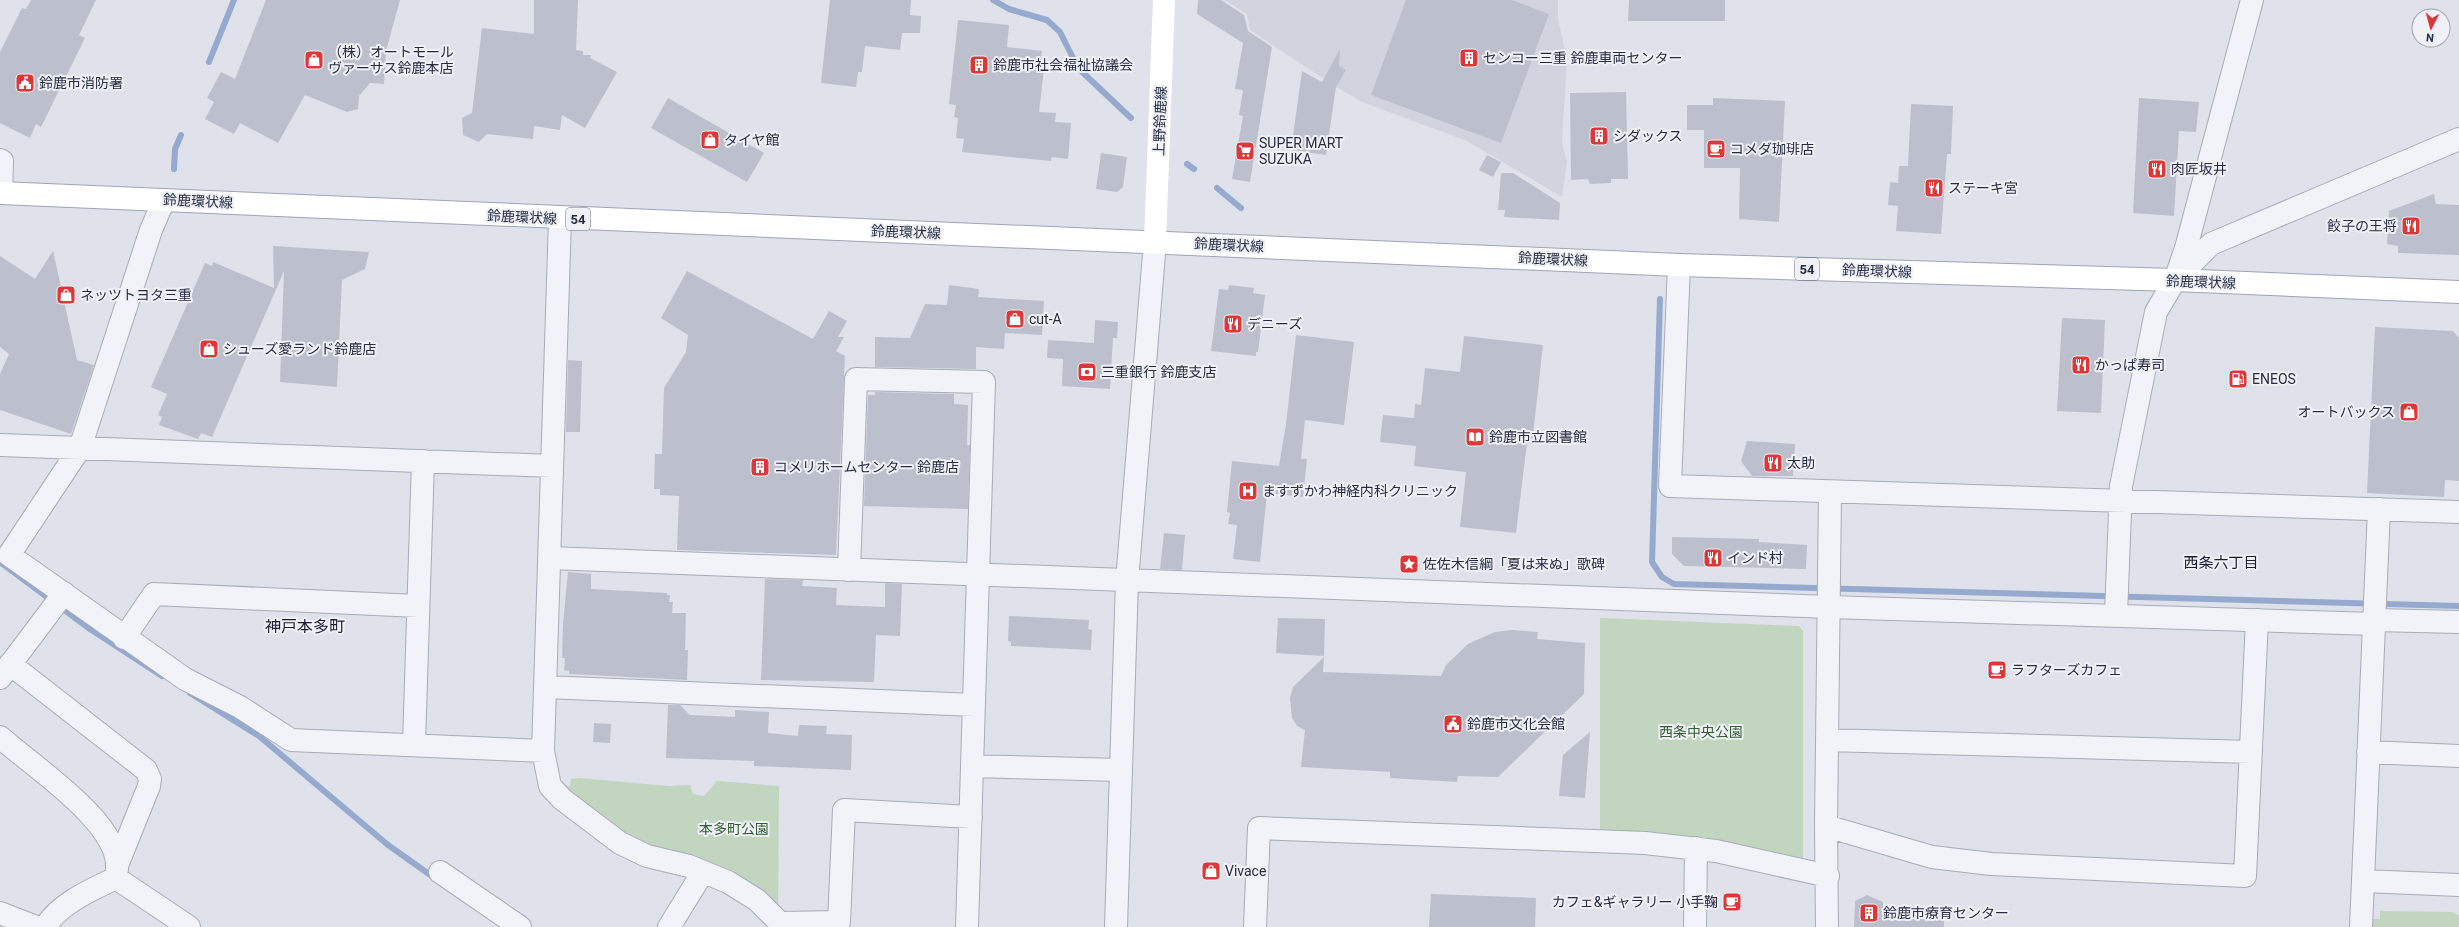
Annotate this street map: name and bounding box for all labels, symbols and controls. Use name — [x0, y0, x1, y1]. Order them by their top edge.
north arrow — [2411, 8, 2451, 48]
text: N — [2425, 31, 2435, 44]
place label: （株）オートモール ヴァーサス鈴鹿本店 — [328, 44, 454, 76]
building icon: センコー三重 鈴鹿車両センター — [1458, 47, 1480, 69]
shop icon: （株）オートモール ヴァーサス鈴鹿本店 — [303, 49, 325, 71]
place label: センコー三重 鈴鹿車両センター — [1483, 50, 1682, 66]
building icon: 鈴鹿市社会福祉協議会 — [968, 54, 990, 76]
place label: 鈴鹿市社会福祉協議会 — [993, 57, 1133, 73]
public building icon: 鈴鹿市消防署 — [14, 72, 36, 94]
place label: 鈴鹿市消防署 — [39, 75, 123, 91]
street label: 上野鈴鹿線 — [1151, 86, 1169, 156]
building icon: シダックス — [1588, 125, 1610, 147]
place label: シダックス — [1613, 128, 1683, 144]
shop icon: タイヤ館 — [699, 129, 721, 151]
place label: タイヤ館 — [724, 132, 780, 148]
place label: SUPER MART SUZUKA — [1259, 135, 1344, 167]
cafe icon: コメダ珈琲店 — [1705, 138, 1727, 160]
supermarket icon: SUPER MART SUZUKA — [1234, 140, 1256, 162]
place label: コメダ珈琲店 — [1730, 141, 1814, 157]
restaurant icon: 肉匠坂井 — [2146, 158, 2168, 180]
place label: 肉匠坂井 — [2171, 161, 2227, 177]
restaurant icon: ステーキ宮 — [1923, 177, 1945, 199]
place label: ステーキ宮 — [1948, 180, 2018, 196]
street label: 鈴鹿環状線 — [163, 191, 233, 211]
street label: 鈴鹿環状線 — [487, 207, 557, 227]
road number: 54 — [566, 208, 590, 230]
restaurant icon: 餃子の王将 — [2400, 215, 2422, 237]
place label: 餃子の王将 — [2327, 218, 2397, 234]
street label: 鈴鹿環状線 — [871, 223, 941, 241]
street label: 鈴鹿環状線 — [1194, 235, 1264, 255]
street label: 鈴鹿環状線 — [1518, 249, 1588, 269]
road number: 54 — [1795, 258, 1819, 280]
street label: 鈴鹿環状線 — [1842, 262, 1912, 280]
street label: 鈴鹿環状線 — [2166, 273, 2236, 291]
shop icon: ネッツトヨタ三重 — [55, 284, 77, 306]
place label: ネッツトヨタ三重 — [80, 287, 192, 303]
shop icon: cut-A — [1004, 308, 1026, 330]
place label: cut-A — [1029, 311, 1062, 327]
restaurant icon: デニーズ — [1222, 313, 1244, 335]
place label: デニーズ — [1247, 316, 1302, 332]
shop icon: シューズ愛ランド鈴鹿店 — [198, 338, 220, 360]
place label: シューズ愛ランド鈴鹿店 — [223, 341, 376, 357]
restaurant icon: かっぱ寿司 — [2070, 354, 2092, 376]
place label: かっぱ寿司 — [2095, 357, 2165, 373]
bank icon: 三重銀行 鈴鹿支店 — [1076, 361, 1098, 383]
place label: 三重銀行 鈴鹿支店 — [1101, 364, 1216, 380]
fuel station icon: ENEOS — [2227, 368, 2249, 390]
place label: ENEOS — [2252, 371, 2296, 387]
shop icon: オートバックス — [2398, 401, 2420, 423]
place label: オートバックス — [2297, 404, 2395, 420]
library icon: 鈴鹿市立図書館 — [1464, 426, 1486, 448]
place label: 鈴鹿市立図書館 — [1489, 429, 1587, 445]
restaurant icon: 太助 — [1762, 452, 1784, 474]
place label: 太助 — [1787, 455, 1815, 471]
building icon: コメリホームセンター 鈴鹿店 — [749, 456, 771, 478]
place label: コメリホームセンター 鈴鹿店 — [774, 459, 959, 475]
hospital icon: ますずかわ神経内科クリニック — [1237, 480, 1259, 502]
place label: ますずかわ神経内科クリニック — [1262, 483, 1458, 499]
restaurant icon: インド村 — [1702, 547, 1724, 569]
place label: インド村 — [1727, 550, 1783, 566]
place icon: 佐佐木信綱「夏は来ぬ」歌碑 — [1398, 553, 1420, 575]
district label: 西条六丁目 — [2183, 554, 2259, 572]
place label: 佐佐木信綱「夏は来ぬ」歌碑 — [1423, 556, 1605, 572]
district label: 神戸本多町 — [265, 617, 345, 636]
cafe icon: ラフターズカフェ — [1986, 659, 2008, 681]
place label: ラフターズカフェ — [2011, 662, 2122, 678]
public building icon: 鈴鹿市文化会館 — [1442, 713, 1464, 735]
place label: 鈴鹿市文化会館 — [1467, 716, 1565, 732]
park label: 西条中央公園 — [1659, 724, 1743, 740]
park label: 本多町公園 — [699, 821, 769, 837]
shop icon: Vivace — [1200, 860, 1222, 882]
place label: Vivace — [1225, 863, 1266, 879]
cafe icon: カフェ&ギャラリー 小手鞠 — [1721, 891, 1743, 913]
place label: カフェ&ギャラリー 小手鞠 — [1552, 894, 1718, 910]
building icon: 鈴鹿市療育センター — [1858, 902, 1880, 924]
place label: 鈴鹿市療育センター — [1883, 905, 2009, 921]

